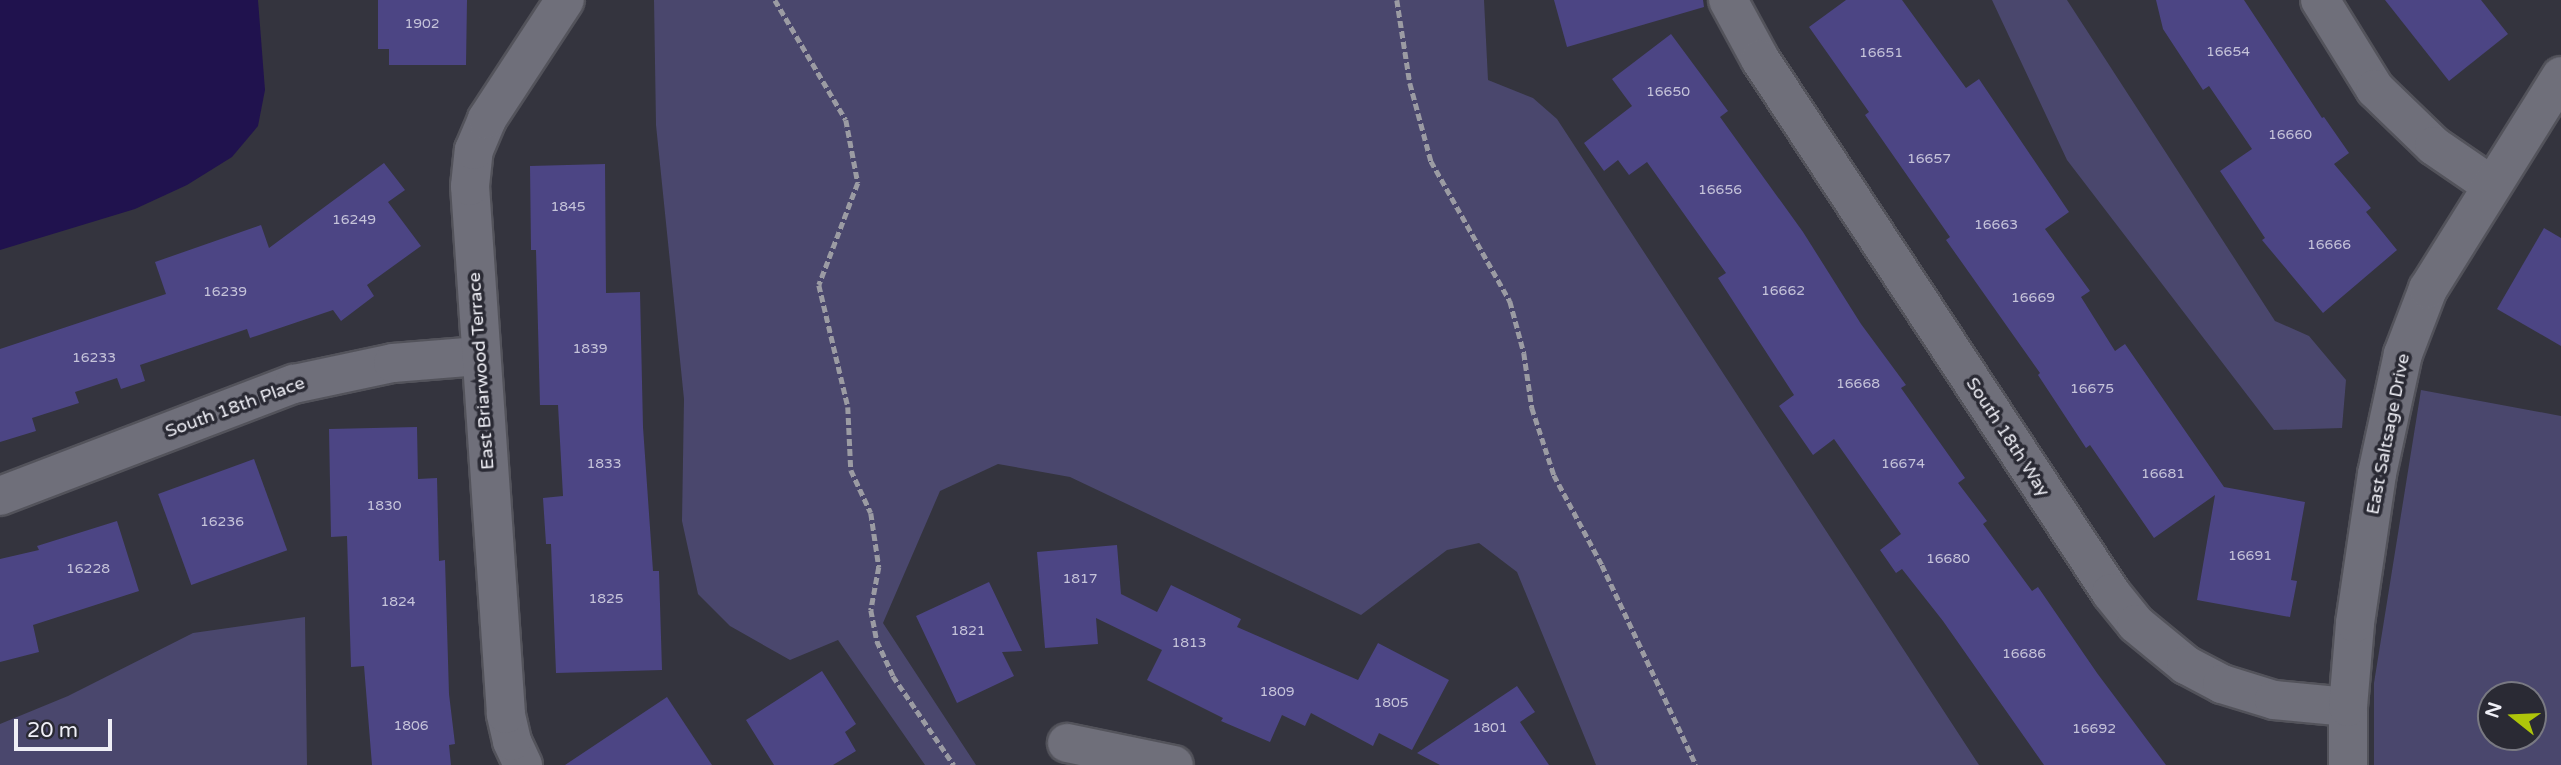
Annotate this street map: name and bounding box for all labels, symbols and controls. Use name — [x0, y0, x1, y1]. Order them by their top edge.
house number: 1902 — [404, 16, 440, 32]
house number: 16654 — [2206, 44, 2250, 60]
house number: 16651 — [1859, 45, 1903, 61]
house number: 16650 — [1646, 84, 1690, 100]
house number: 16660 — [2268, 127, 2312, 143]
house number: 16657 — [1907, 151, 1951, 167]
house number: 16656 — [1698, 182, 1742, 198]
house number: 1845 — [550, 199, 586, 215]
house number: 16249 — [332, 212, 376, 228]
house number: 16663 — [1974, 217, 2018, 233]
house number: 16666 — [2307, 237, 2351, 253]
street label: East Briarwood Terrace — [463, 271, 499, 471]
house number: 16662 — [1761, 283, 1805, 299]
house number: 16239 — [203, 284, 247, 300]
house number: 16669 — [2011, 290, 2055, 306]
house number: 1839 — [572, 341, 608, 357]
house number: 16233 — [72, 350, 116, 366]
street label: East Saltsage Drive — [2362, 352, 2414, 516]
street label: South 18th Place — [162, 372, 308, 442]
street label: South 18th Way — [1961, 373, 2055, 501]
house number: 16668 — [1836, 376, 1880, 392]
house number: 16675 — [2070, 381, 2114, 397]
house number: 1833 — [586, 456, 622, 472]
house number: 16674 — [1881, 456, 1925, 472]
house number: 16681 — [2141, 466, 2185, 482]
house number: 1830 — [366, 498, 402, 514]
house number: 16236 — [200, 514, 244, 530]
house number: 16691 — [2228, 548, 2272, 564]
house number: 16680 — [1926, 551, 1970, 567]
house number: 16228 — [66, 561, 110, 577]
house number: 1817 — [1062, 571, 1098, 587]
house number: 1825 — [588, 591, 624, 607]
house number: 1824 — [380, 594, 416, 610]
house number: 1821 — [950, 623, 986, 639]
house number: 1813 — [1171, 635, 1207, 651]
house number: 16686 — [2002, 646, 2046, 662]
north arrow — [2477, 681, 2547, 751]
house number: 1809 — [1259, 684, 1295, 700]
house number: 1805 — [1373, 695, 1409, 711]
text: N — [2481, 699, 2507, 721]
scale bar — [18, 706, 116, 750]
text: 20 m — [27, 718, 78, 743]
house number: 1806 — [393, 718, 429, 734]
house number: 1801 — [1472, 720, 1508, 736]
house number: 16692 — [2072, 721, 2116, 737]

